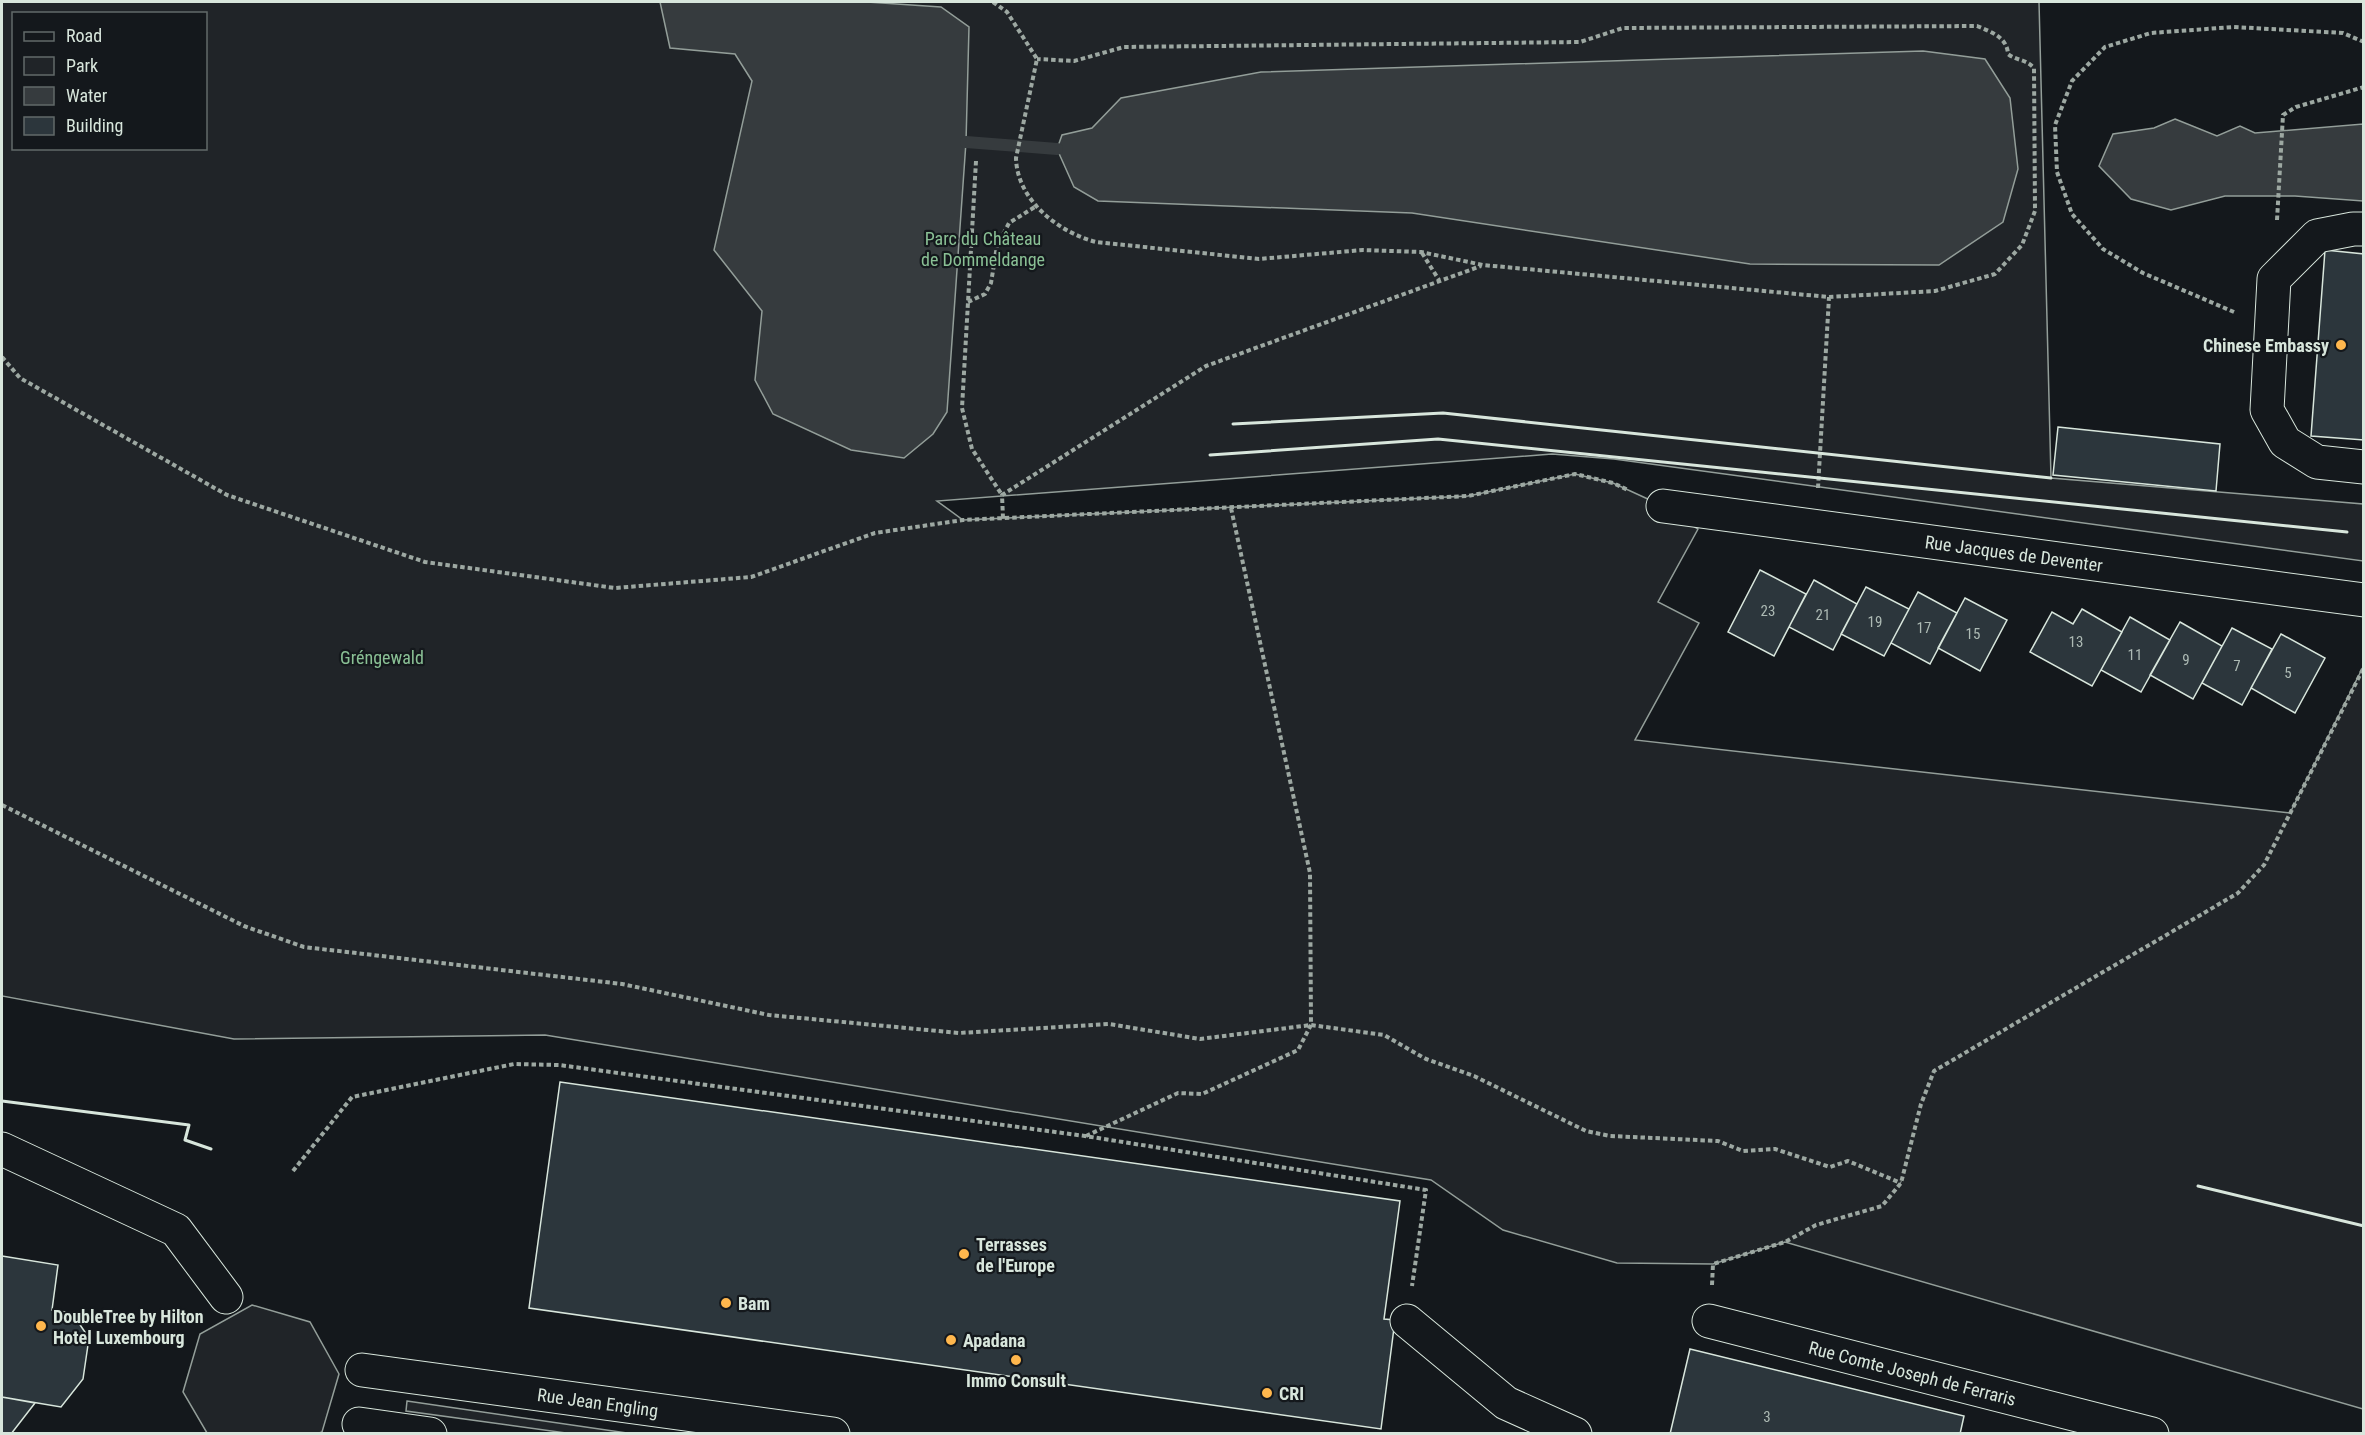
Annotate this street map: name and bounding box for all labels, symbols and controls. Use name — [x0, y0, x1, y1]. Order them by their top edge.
legend — [12, 12, 207, 150]
text: Road — [66, 25, 102, 46]
text: Park — [66, 55, 98, 76]
text: Water — [66, 85, 108, 106]
text: Building — [66, 115, 123, 136]
park label: Parc du Château de Dommeldange — [921, 228, 1045, 270]
place label: Chinese Embassy — [2203, 335, 2329, 356]
marker: Chinese Embassy — [2334, 338, 2348, 352]
street label: Rue Jacques de Deventer — [1924, 531, 2105, 575]
house number: 23 — [1761, 602, 1775, 620]
house number: 21 — [1816, 606, 1830, 624]
house number: 19 — [1868, 613, 1882, 631]
house number: 17 — [1917, 619, 1931, 637]
house number: 15 — [1966, 625, 1980, 643]
house number: 13 — [2069, 633, 2083, 651]
house number: 11 — [2128, 646, 2142, 664]
park label: Gréngewald — [340, 647, 424, 668]
house number: 9 — [2182, 651, 2190, 669]
house number: 7 — [2233, 657, 2241, 675]
house number: 5 — [2284, 664, 2292, 682]
place label: Terrasses de l'Europe — [976, 1234, 1055, 1276]
marker: Terrasses de l'Europe — [957, 1247, 971, 1261]
place label: Bam — [738, 1293, 770, 1314]
marker: Bam — [719, 1296, 733, 1310]
place label: DoubleTree by Hilton Hotel Luxembourg — [53, 1306, 204, 1348]
marker: DoubleTree by Hilton Hotel Luxembourg — [34, 1319, 48, 1333]
place label: Apadana — [963, 1330, 1025, 1351]
marker: Apadana — [944, 1333, 958, 1347]
street label: Rue Comte Joseph de Ferraris — [1807, 1336, 2018, 1409]
marker: Immo Consult — [1009, 1353, 1023, 1367]
place label: Immo Consult — [966, 1370, 1066, 1391]
street label: Rue Jean Engling — [536, 1383, 660, 1421]
place label: CRI — [1279, 1383, 1304, 1404]
marker: CRI — [1260, 1386, 1274, 1400]
house number: 3 — [1763, 1408, 1771, 1426]

